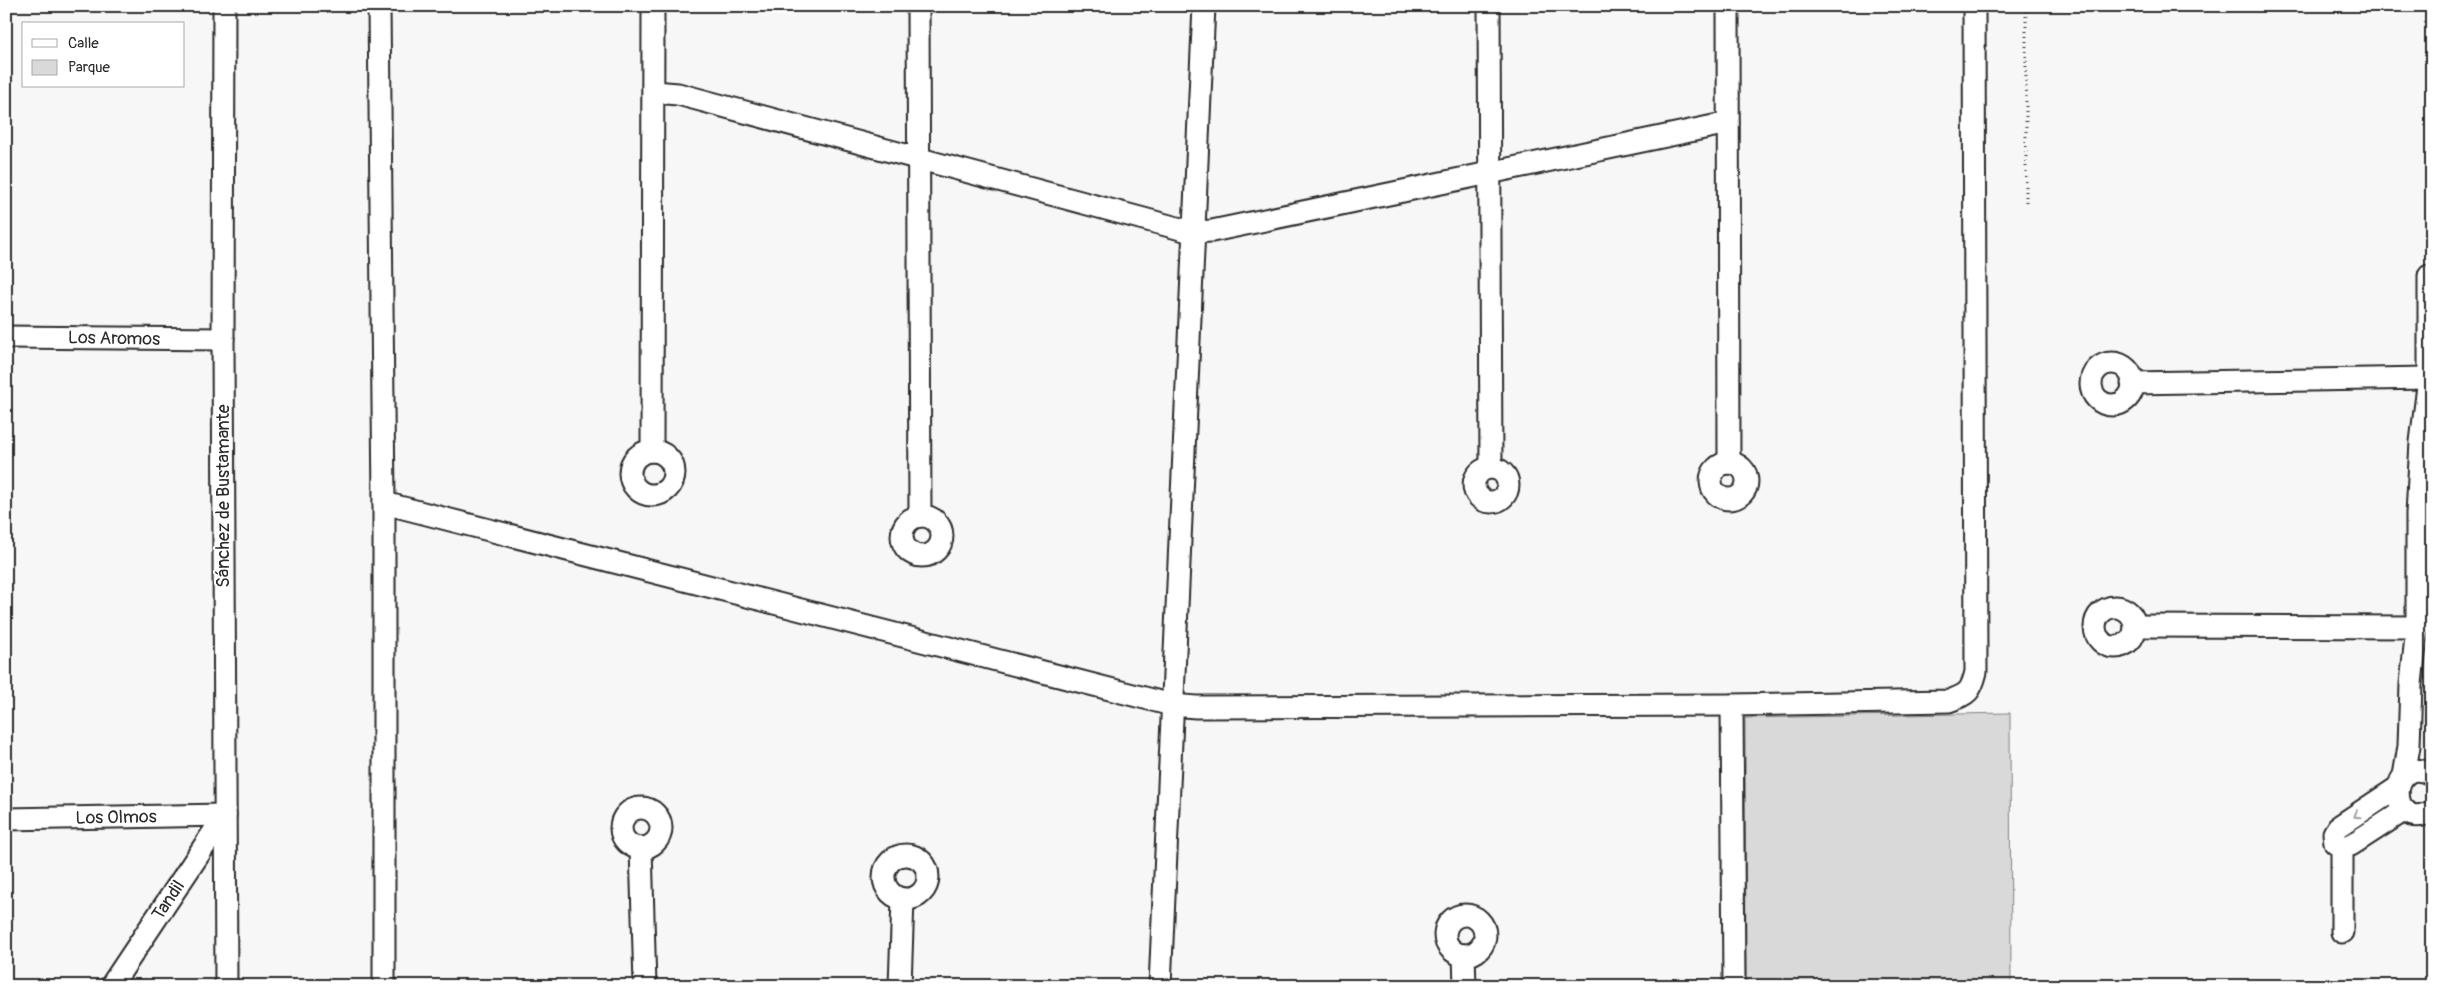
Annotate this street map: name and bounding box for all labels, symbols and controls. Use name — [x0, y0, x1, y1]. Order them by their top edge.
legend — [22, 22, 185, 88]
text: Calle — [68, 34, 99, 53]
text: Parque — [68, 58, 111, 77]
street label: Los Aromos — [68, 326, 160, 351]
street label: Sánchez de Bustamante — [212, 404, 235, 588]
street label: Los Olmos — [75, 805, 157, 830]
one-way arrow — [2353, 808, 2362, 818]
street label: Tandil — [147, 876, 190, 925]

